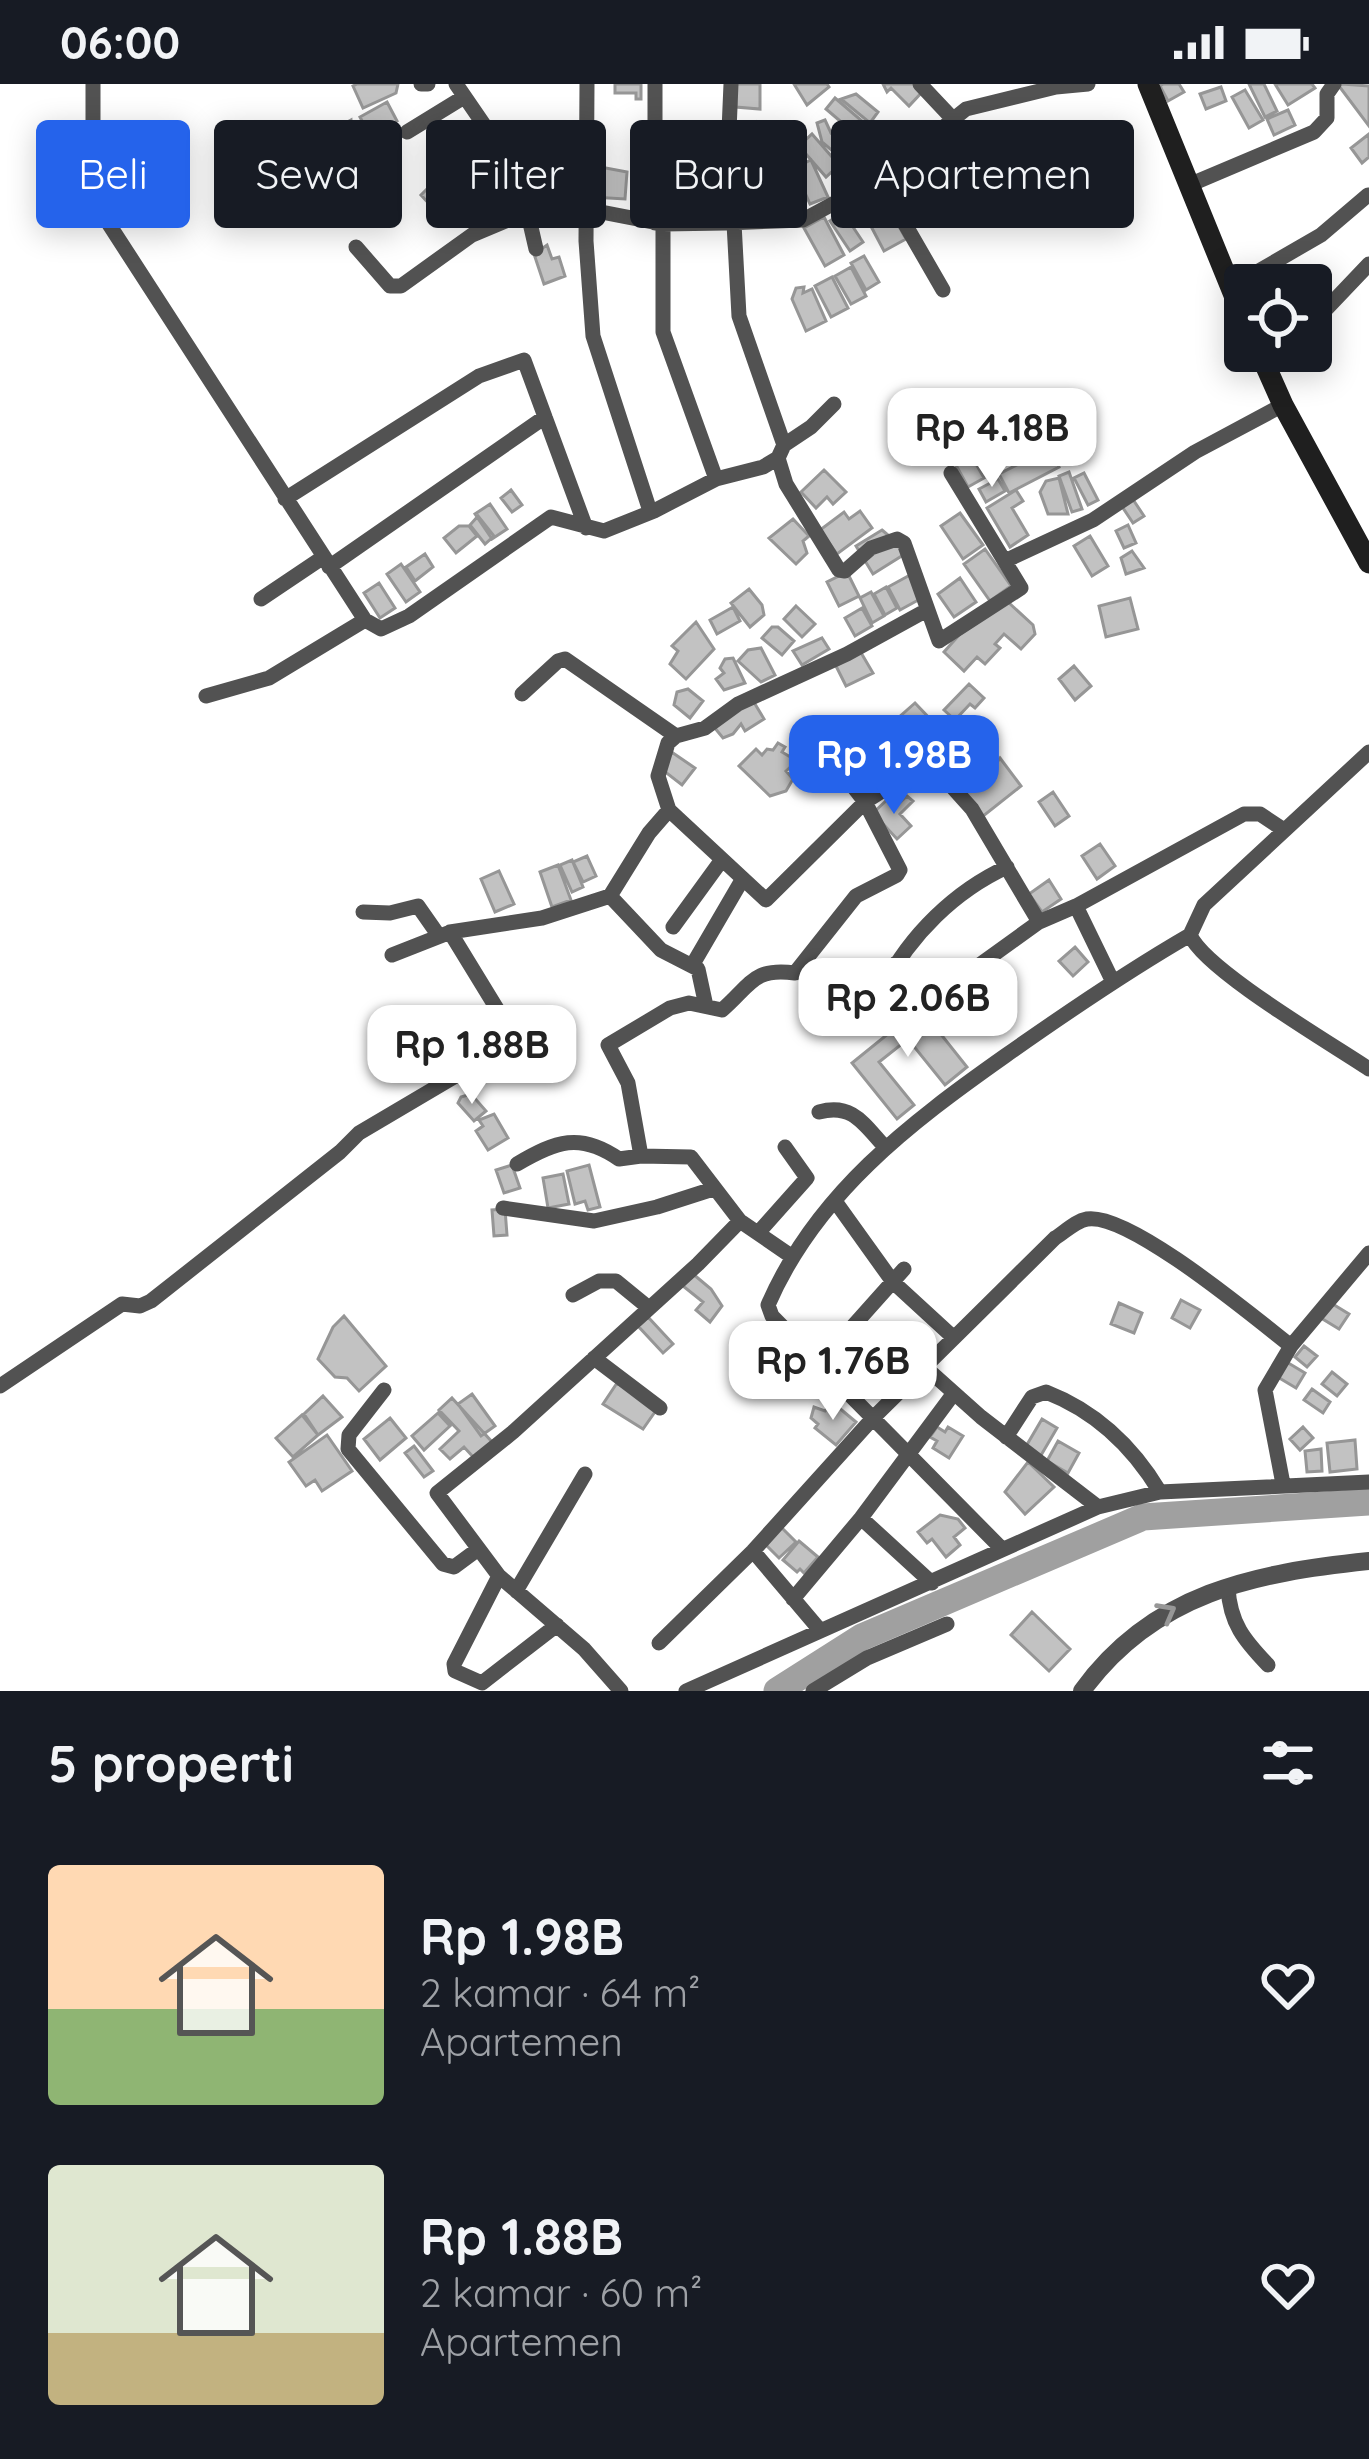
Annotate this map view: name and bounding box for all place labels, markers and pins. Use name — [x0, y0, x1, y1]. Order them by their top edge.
pin: Rp 4.18B — [868, 388, 1116, 490]
pin: Rp 1.98B — [770, 715, 1018, 817]
pin: Rp 2.06B — [784, 958, 1032, 1060]
pin: Rp 1.88B — [348, 1005, 596, 1107]
pin: Rp 1.76B — [709, 1321, 957, 1423]

